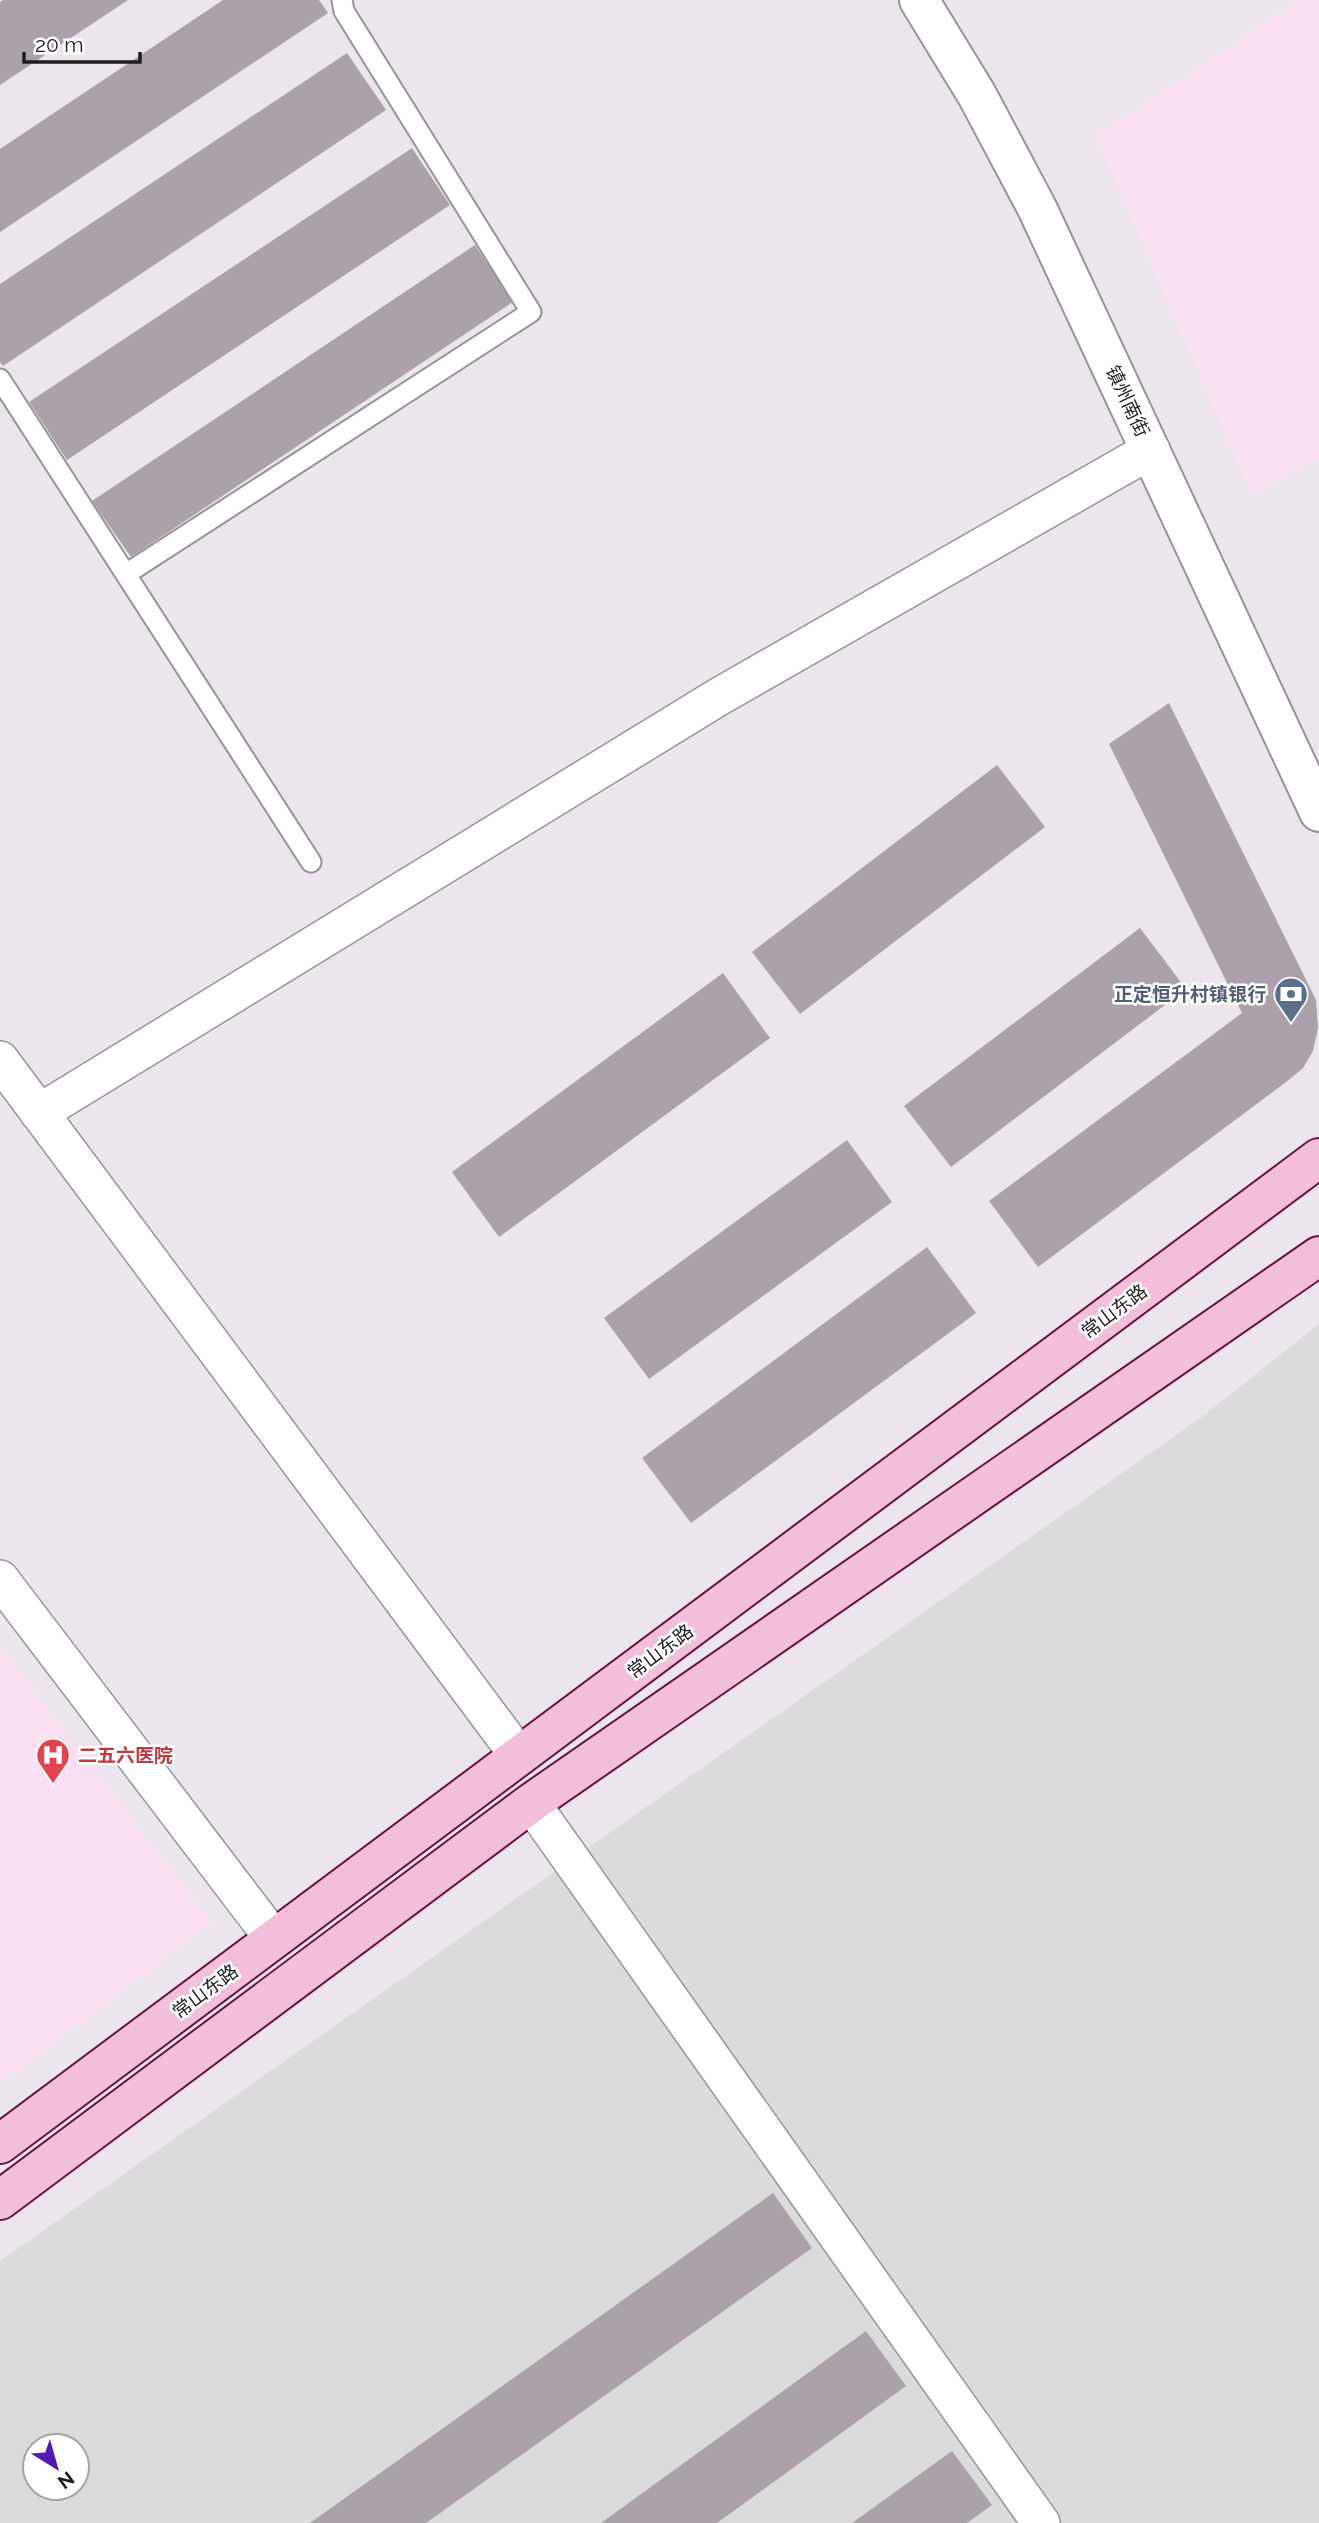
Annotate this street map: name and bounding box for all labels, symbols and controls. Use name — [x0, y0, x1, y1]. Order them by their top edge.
scale bar — [24, 21, 140, 65]
text: 20 m — [35, 32, 83, 57]
street label: 镇州南街 — [1102, 362, 1154, 440]
bank icon: 正定恒升村镇银行 — [1272, 975, 1310, 1024]
place label: 正定恒升村镇银行 — [1114, 983, 1266, 1005]
street label: 常山东路 — [1077, 1279, 1151, 1343]
street label: 常山东路 — [623, 1619, 697, 1683]
hospital icon: 二五六医院 — [34, 1736, 72, 1785]
place label: 二五六医院 — [78, 1744, 173, 1766]
street label: 常山东路 — [168, 1959, 242, 2023]
north arrow — [21, 2432, 91, 2502]
text: N — [54, 2467, 79, 2494]

